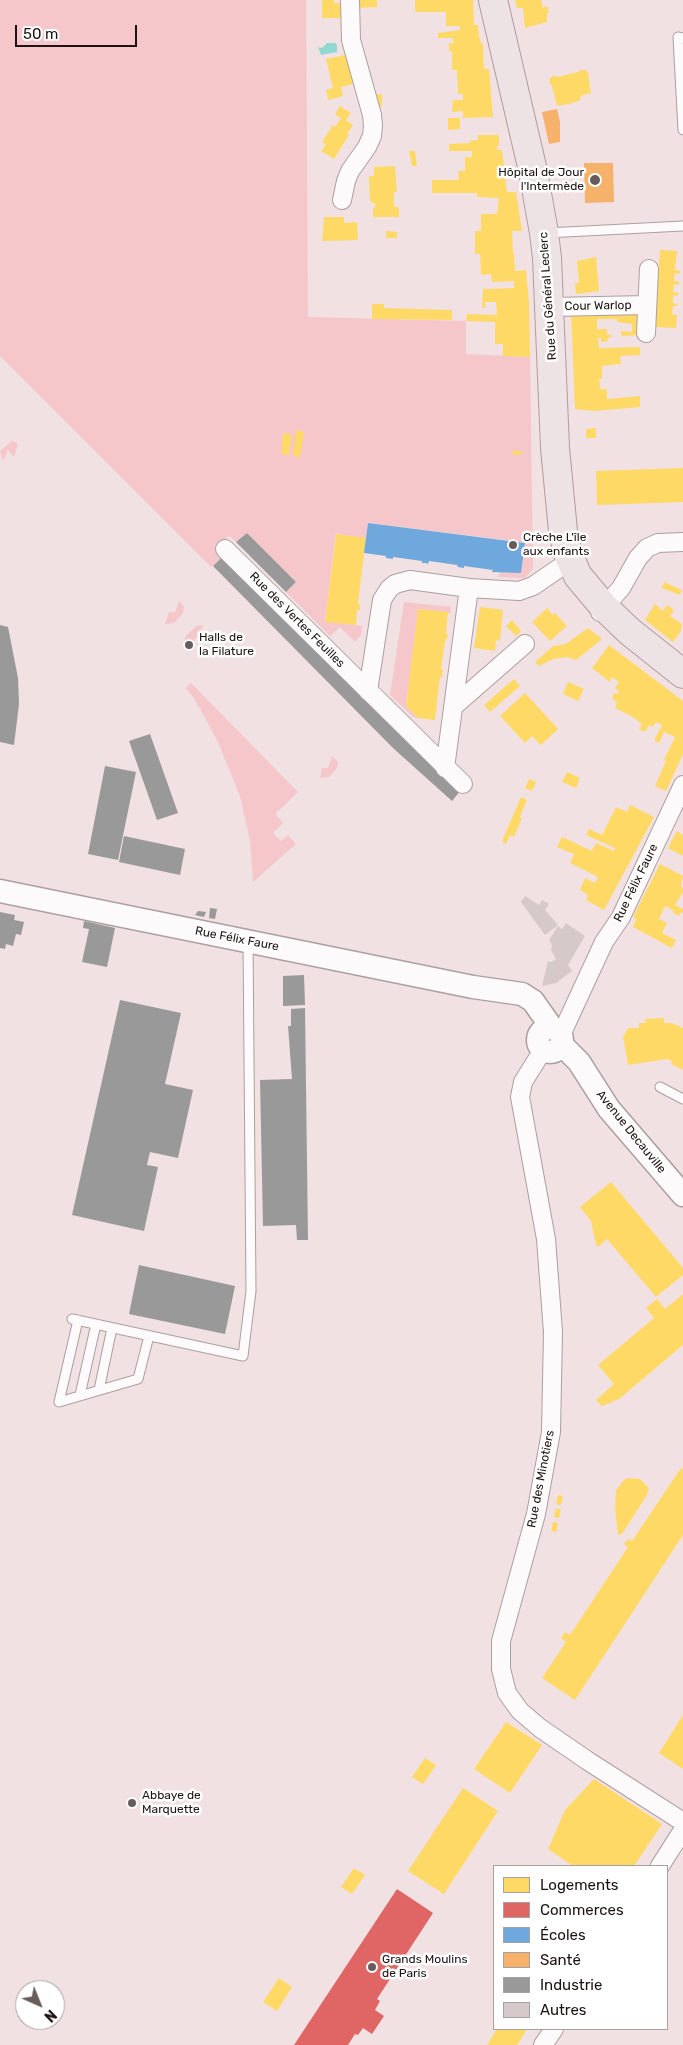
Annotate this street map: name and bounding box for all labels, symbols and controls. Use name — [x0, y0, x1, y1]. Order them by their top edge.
scale bar — [18, 15, 140, 47]
text: 50 m — [23, 25, 58, 43]
place label: Hôpital de Jour l'Intermède — [498, 166, 584, 194]
marker: Hôpital de Jour l'Intermède — [588, 173, 602, 187]
street label: Rue du Général Leclerc — [536, 231, 560, 361]
street label: Cour Warlop — [564, 298, 632, 314]
place label: Crèche L'île aux enfants — [523, 531, 589, 559]
marker: Crèche L'île aux enfants — [507, 539, 519, 551]
street label: Rue des Vertes Feuilles — [246, 569, 348, 671]
place label: Halls de la Filature — [199, 631, 254, 659]
marker: Halls de la Filature — [183, 639, 195, 651]
street label: Rue Félix Faure — [611, 842, 661, 924]
street label: Rue Félix Faure — [194, 924, 280, 954]
street label: Avenue Decauville — [593, 1088, 669, 1176]
street label: Rue des Minotiers — [524, 1429, 558, 1529]
place label: Abbaye de Marquette — [142, 1789, 201, 1817]
marker: Abbaye de Marquette — [126, 1797, 138, 1809]
legend — [493, 1865, 668, 2030]
text: Logements — [540, 1876, 618, 1894]
text: Commerces — [540, 1901, 624, 1919]
text: Écoles — [540, 1926, 586, 1944]
text: Santé — [540, 1951, 581, 1969]
place label: Grands Moulins de Paris — [382, 1953, 468, 1981]
marker: Grands Moulins de Paris — [366, 1961, 378, 1973]
text: Industrie — [540, 1976, 602, 1994]
north arrow — [15, 1980, 65, 2030]
text: Autres — [540, 2001, 586, 2019]
text: N — [41, 2006, 60, 2025]

